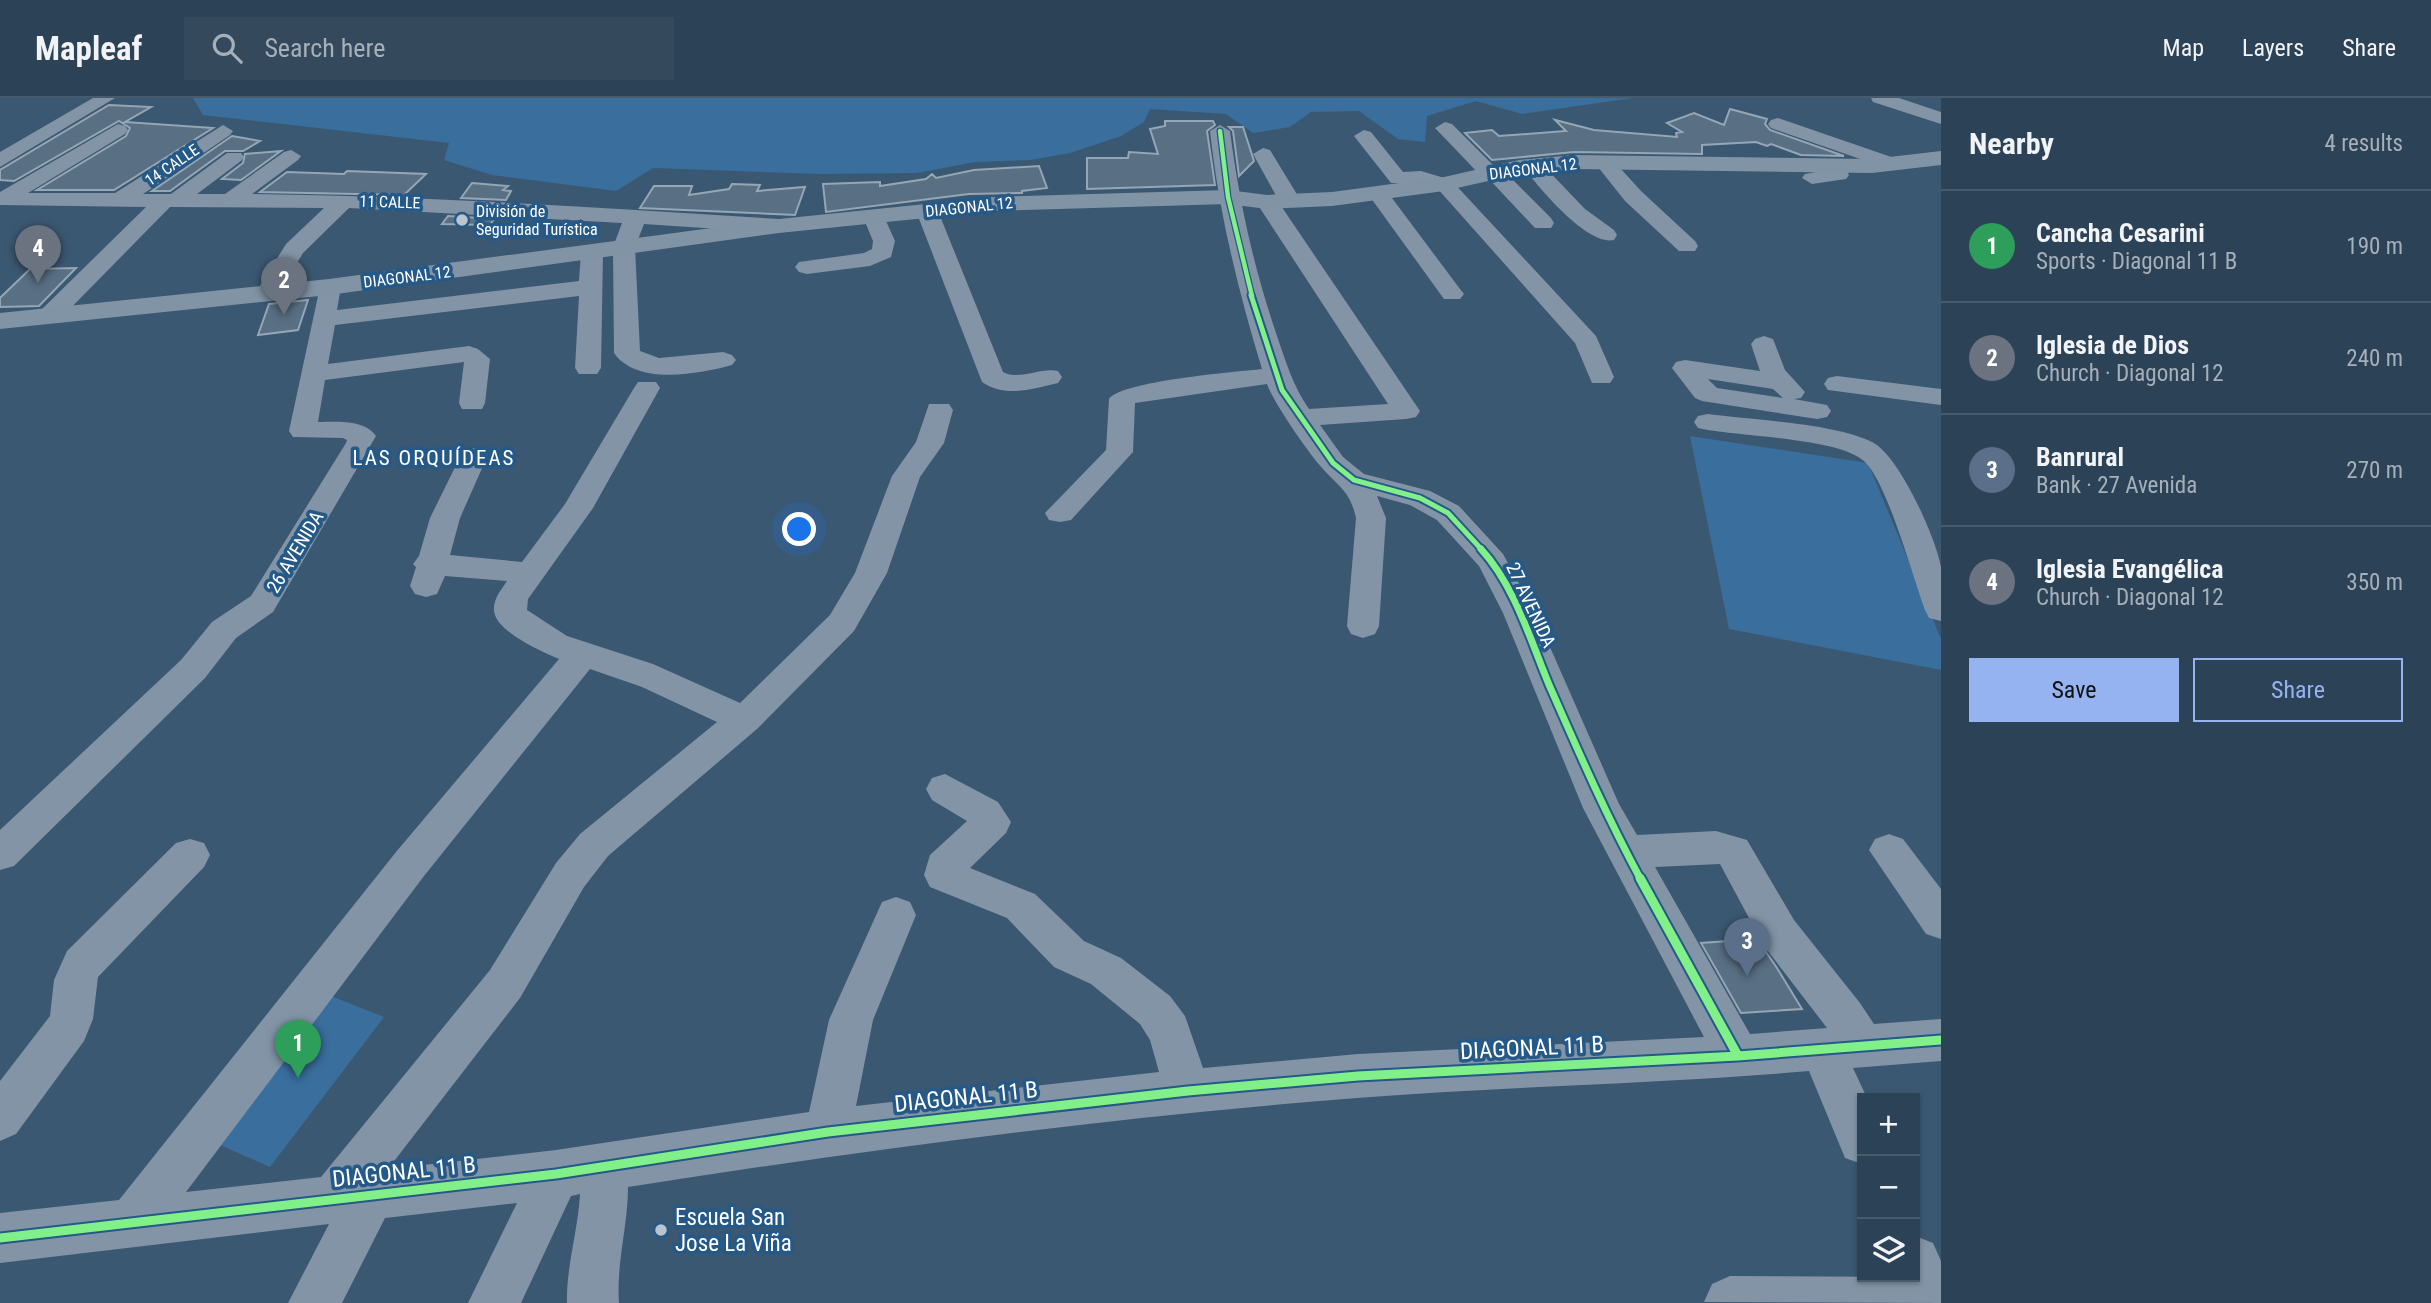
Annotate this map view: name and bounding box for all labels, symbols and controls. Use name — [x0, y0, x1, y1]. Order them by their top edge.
search box — [184, 17, 674, 80]
text: Mapleaf — [35, 29, 142, 68]
icon: search — [208, 29, 246, 67]
text: Search here — [264, 33, 385, 63]
text: Map — [2163, 34, 2204, 62]
text: Layers — [2242, 34, 2304, 62]
text: Share — [2342, 34, 2396, 62]
text: Nearby — [1969, 126, 2054, 161]
text: 4 results — [2325, 130, 2403, 157]
street label: 14 CALLE — [141, 140, 203, 190]
street label: DIAGONAL 12 — [1488, 154, 1578, 184]
street label: 11 CALLE — [359, 191, 421, 213]
street label: DIAGONAL 12 — [924, 193, 1014, 221]
place label: División de Seguridad Turística — [476, 202, 598, 239]
marker: División de Seguridad Turística — [454, 212, 470, 228]
text: Cancha Cesarini — [2036, 218, 2205, 248]
pin: 4 — [15, 225, 61, 283]
text: 1 — [1986, 233, 1998, 260]
text: 190 m — [2346, 233, 2403, 260]
text: Sports · Diagonal 11 B — [2036, 248, 2237, 275]
pin: 2 — [261, 257, 307, 315]
street label: DIAGONAL 12 — [362, 262, 452, 292]
text: Iglesia de Dios — [2036, 330, 2189, 360]
text: 2 — [1986, 345, 1998, 372]
text: 240 m — [2346, 345, 2403, 372]
text: Church · Diagonal 12 — [2036, 360, 2224, 387]
text: Banrural — [2036, 442, 2124, 472]
district label: LAS ORQUÍDEAS — [353, 446, 515, 470]
text: 3 — [1986, 457, 1998, 484]
text: 270 m — [2346, 457, 2403, 484]
text: Bank · 27 Avenida — [2036, 472, 2197, 499]
street label: 26 AVENIDA — [262, 507, 328, 597]
your location — [782, 512, 816, 546]
text: Iglesia Evangélica — [2036, 554, 2224, 584]
street label: 27 AVENIDA — [1501, 559, 1561, 651]
text: 4 — [1986, 569, 1998, 596]
text: 350 m — [2346, 569, 2403, 596]
text: Church · Diagonal 12 — [2036, 584, 2224, 611]
button: Save — [1969, 658, 2179, 722]
button: Share — [2193, 658, 2403, 722]
pin: 3 — [1724, 918, 1770, 976]
pin: 1 — [275, 1020, 321, 1078]
street label: DIAGONAL 11 B — [1459, 1031, 1605, 1065]
street label: DIAGONAL 11 B — [893, 1076, 1039, 1118]
map controls — [1857, 1093, 1920, 1282]
button: + — [1857, 1093, 1920, 1156]
street label: DIAGONAL 11 B — [331, 1151, 477, 1193]
button: − — [1857, 1156, 1920, 1219]
place label: Escuela San Jose La Viña — [675, 1204, 792, 1257]
button: layers — [1857, 1219, 1920, 1282]
marker: Escuela San Jose La Viña — [653, 1222, 669, 1238]

